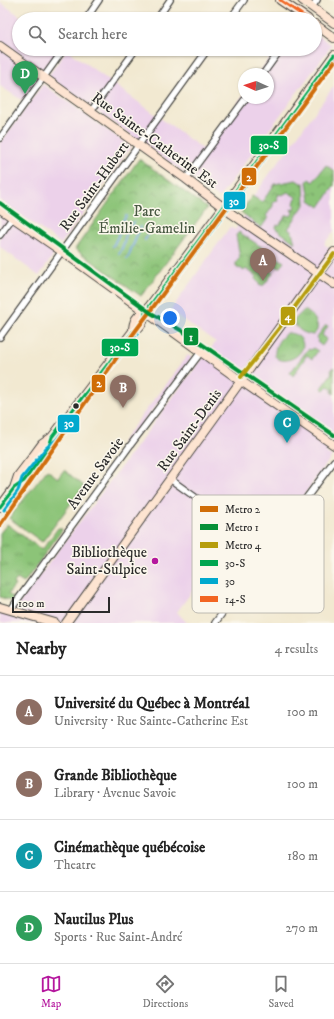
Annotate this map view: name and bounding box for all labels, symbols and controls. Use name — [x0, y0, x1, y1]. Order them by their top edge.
search box — [12, 12, 322, 56]
icon: search — [26, 23, 48, 45]
text: Search here — [58, 25, 127, 44]
pin: D — [12, 61, 38, 94]
north arrow — [238, 68, 274, 104]
street label: Rue Sainte-Catherine Est — [88, 88, 222, 193]
line badge: 30-S — [250, 135, 288, 155]
street label: Rue Saint-Hubert — [55, 137, 134, 235]
text: 30-S — [259, 139, 279, 153]
line badge: 2 — [241, 167, 257, 186]
text: 2 — [246, 171, 252, 185]
line badge: 30 — [223, 191, 246, 210]
text: 30 — [229, 195, 239, 209]
park label: Parc Émilie-Gamelin — [99, 202, 196, 238]
pin: A — [250, 248, 276, 281]
line badge: 4 — [280, 306, 296, 326]
your location — [160, 308, 180, 328]
text: 4 — [284, 310, 292, 324]
line badge: 1 — [183, 327, 199, 346]
text: 1 — [189, 331, 193, 345]
line badge: 30-S — [101, 338, 139, 357]
text: 30-S — [110, 341, 130, 355]
line badge: 2 — [91, 374, 106, 393]
pin: B — [110, 375, 136, 408]
text: 2 — [96, 377, 102, 391]
street label: Rue Saint-Denis — [153, 385, 226, 475]
unlabelled marker — [71, 401, 81, 411]
pin: C — [274, 410, 300, 443]
line badge: 30 — [57, 414, 80, 433]
text: 30 — [64, 417, 74, 431]
street label: Avenue Savoie — [63, 434, 128, 513]
legend — [192, 495, 324, 613]
text: Metro 2 — [225, 503, 261, 517]
text: Metro 1 — [225, 521, 259, 535]
text: Metro 4 — [225, 539, 262, 553]
place label: Bibliothèque Saint-Sulpice — [67, 543, 147, 579]
marker: Bibliothèque Saint-Sulpice — [150, 556, 160, 566]
text: 30-S — [225, 557, 245, 571]
text: 30 — [225, 575, 235, 589]
text: 14-S — [225, 593, 246, 607]
scale bar — [12, 595, 110, 614]
text: 100 m — [18, 597, 44, 611]
text: Nearby — [16, 638, 66, 660]
text: 4 results — [275, 641, 318, 657]
text: Université du Québec à Montréal — [54, 694, 249, 713]
text: A — [25, 704, 33, 720]
text: 100 m — [287, 704, 318, 720]
text: University · Rue Sainte-Catherine Est — [54, 713, 248, 729]
text: Grande Bibliothèque — [54, 766, 177, 785]
text: B — [25, 776, 33, 792]
text: 100 m — [287, 776, 318, 792]
text: Library · Avenue Savoie — [54, 785, 176, 801]
text: Cinémathèque québécoise — [54, 838, 205, 857]
text: C — [25, 848, 33, 864]
text: 180 m — [287, 848, 318, 864]
text: Theatre — [54, 857, 96, 873]
text: Nautilus Plus — [54, 910, 134, 929]
text: D — [24, 920, 34, 936]
text: 270 m — [286, 920, 318, 936]
text: Sports · Rue Saint-André — [54, 929, 182, 945]
tab: Map — [40, 973, 62, 1011]
tab: Directions — [143, 973, 188, 1011]
tab: Saved — [269, 973, 294, 1011]

